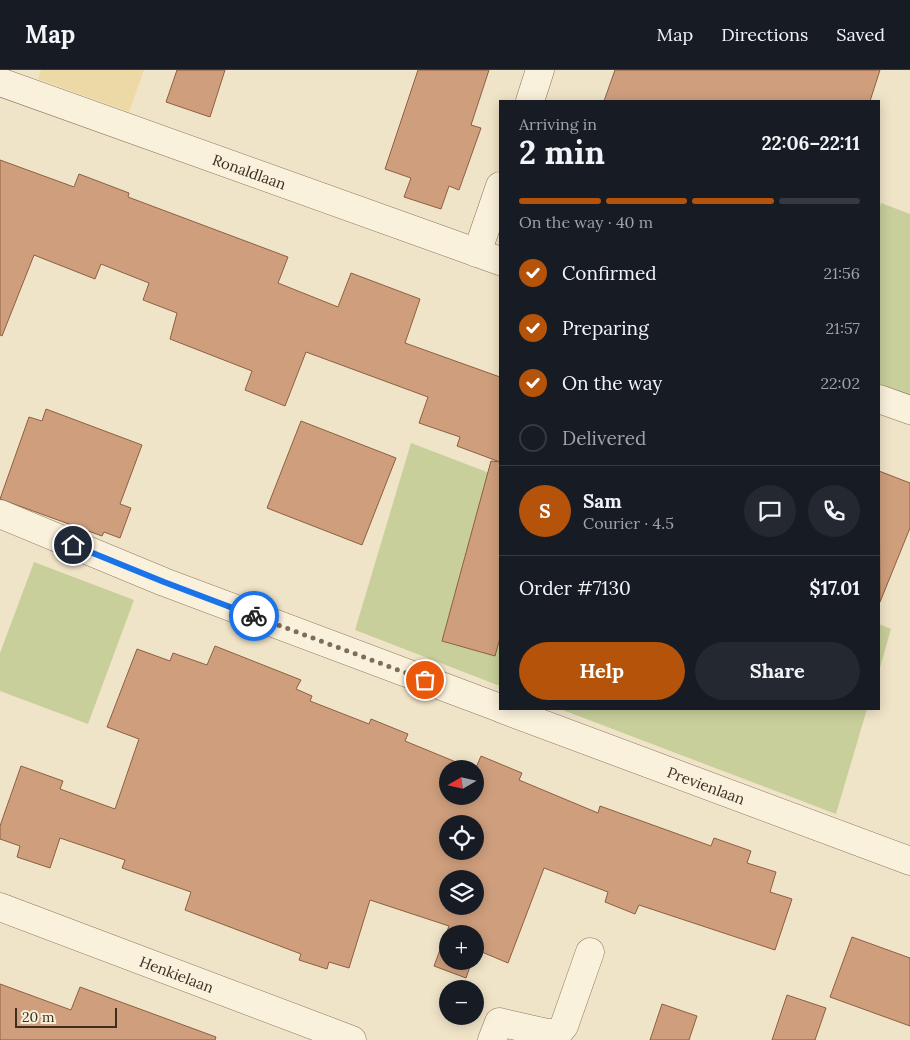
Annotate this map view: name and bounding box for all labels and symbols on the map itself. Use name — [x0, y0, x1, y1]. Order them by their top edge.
street label: Ronaldlaan — [210, 149, 289, 193]
pin — [52, 524, 94, 566]
courier — [229, 591, 279, 641]
pin — [404, 659, 446, 701]
north arrow — [439, 760, 484, 805]
street label: Previenlaan — [665, 762, 748, 808]
street label: Henkielaan — [137, 951, 217, 996]
scale bar — [15, 1005, 118, 1028]

